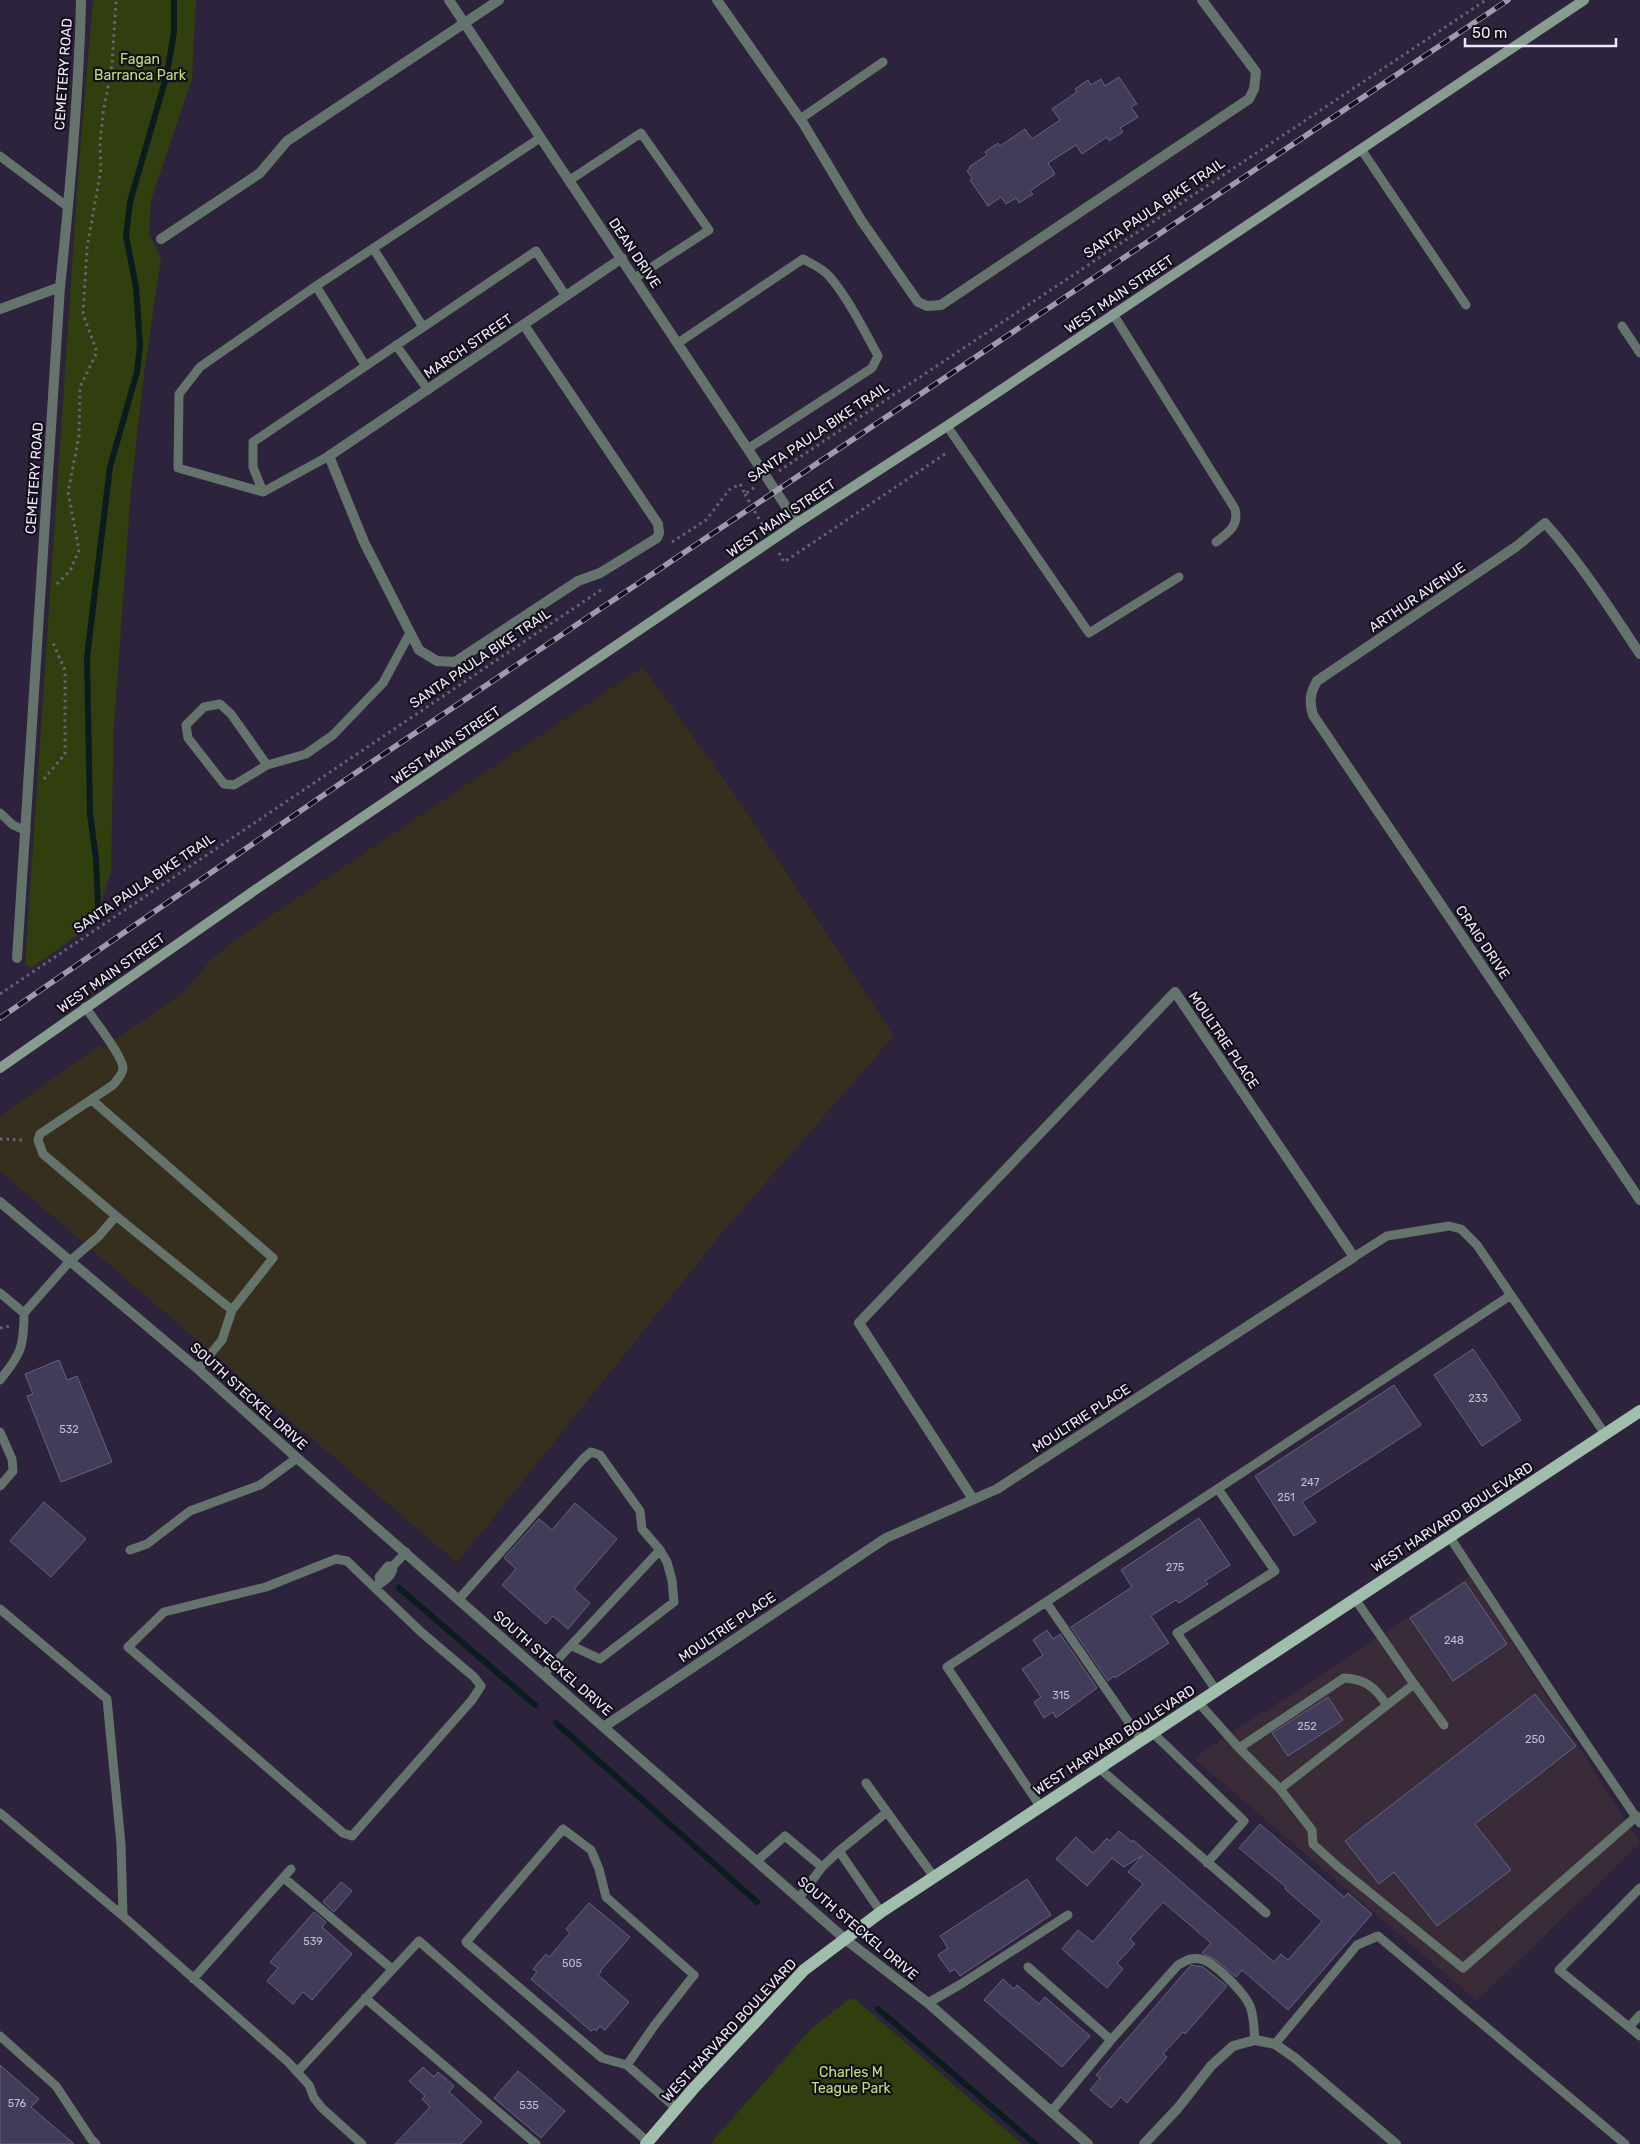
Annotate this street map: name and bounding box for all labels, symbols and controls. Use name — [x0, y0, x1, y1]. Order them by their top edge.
scale bar — [1465, 15, 1616, 47]
street label: CEMETERY ROAD — [51, 17, 76, 131]
text: 50 m — [1472, 24, 1507, 42]
park label: Fagan Barranca Park — [94, 51, 187, 84]
street label: SANTA PAULA BIKE TRAIL — [1081, 155, 1228, 262]
street label: DEAN DRIVE — [605, 215, 664, 292]
street label: WEST MAIN STREET — [1062, 252, 1177, 337]
street label: MARCH STREET — [421, 310, 516, 382]
street label: SANTA PAULA BIKE TRAIL — [745, 379, 892, 486]
street label: CEMETERY ROAD — [22, 421, 47, 535]
street label: WEST MAIN STREET — [724, 476, 839, 561]
street label: ARTHUR AVENUE — [1366, 559, 1469, 636]
street label: SANTA PAULA BIKE TRAIL — [407, 605, 554, 712]
street label: WEST MAIN STREET — [389, 703, 504, 788]
street label: SANTA PAULA BIKE TRAIL — [71, 830, 218, 937]
street label: CRAIG DRIVE — [1452, 902, 1513, 982]
street label: WEST MAIN STREET — [54, 930, 169, 1017]
street label: MOULTRIE PLACE — [1185, 988, 1262, 1092]
street label: SOUTH STECKEL DRIVE — [186, 1339, 311, 1454]
street label: MOULTRIE PLACE — [1029, 1380, 1134, 1456]
house number: 233 — [1468, 1392, 1488, 1405]
house number: 532 — [59, 1423, 79, 1436]
street label: WEST HARVARD BOULEVARD — [1368, 1459, 1536, 1576]
house number: 247 — [1301, 1476, 1320, 1489]
house number: 251 — [1277, 1491, 1295, 1504]
house number: 275 — [1166, 1561, 1185, 1574]
street label: MOULTRIE PLACE — [675, 1589, 779, 1666]
street label: SOUTH STECKEL DRIVE — [490, 1607, 616, 1720]
house number: 248 — [1444, 1634, 1464, 1647]
street label: WEST HARVARD BOULEVARD — [1030, 1682, 1198, 1799]
house number: 315 — [1052, 1689, 1070, 1702]
house number: 252 — [1297, 1720, 1317, 1733]
house number: 250 — [1525, 1733, 1545, 1746]
street label: SOUTH STECKEL DRIVE — [794, 1873, 921, 1984]
house number: 539 — [303, 1935, 323, 1948]
street label: WEST HARVARD BOULEVARD — [659, 1955, 800, 2105]
house number: 505 — [562, 1957, 582, 1970]
park label: Charles M Teague Park — [811, 2064, 892, 2097]
house number: 576 — [8, 2097, 27, 2110]
house number: 535 — [519, 2099, 539, 2112]

